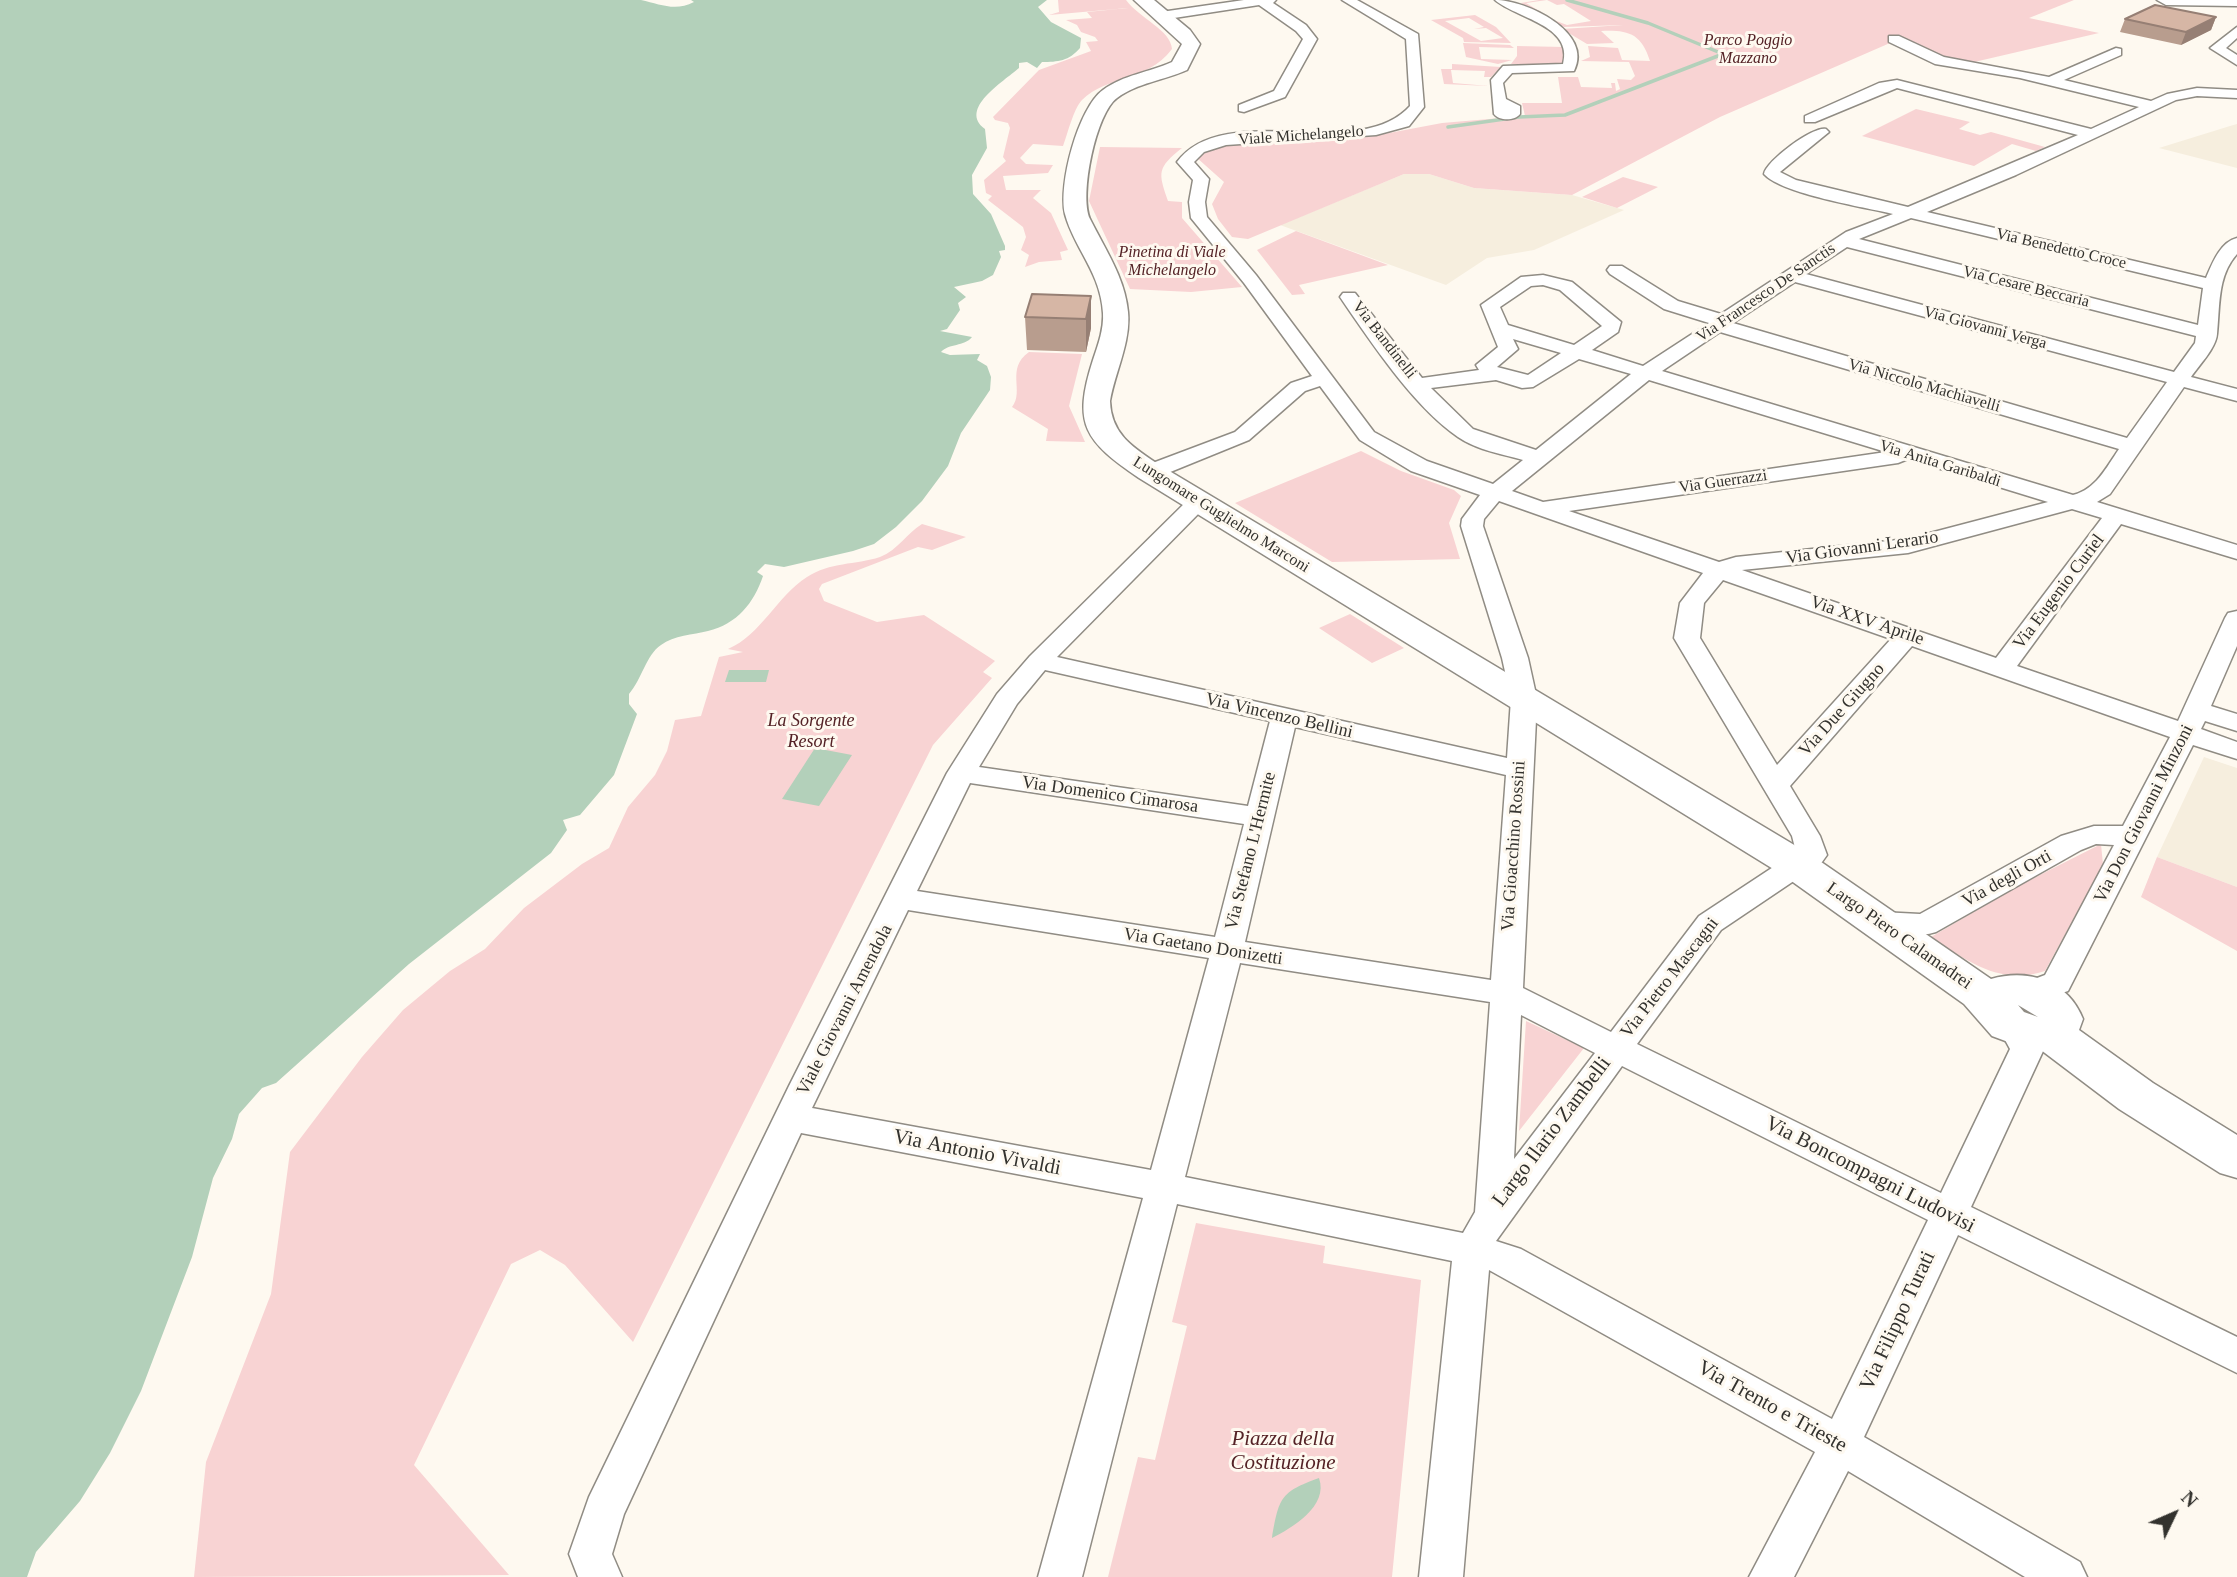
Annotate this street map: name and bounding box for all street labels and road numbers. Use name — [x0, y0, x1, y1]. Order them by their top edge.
street label: Viale Michelangelo — [1238, 122, 1364, 150]
street label: Via Benedetto Croce — [1994, 225, 2128, 273]
street label: Via Francesco De Sanctis — [1693, 239, 1839, 347]
street label: Via Cesare Beccaria — [1961, 262, 2091, 312]
street label: Via Bandinelli — [1348, 298, 1420, 382]
street label: Via Giovanni Verga — [1921, 302, 2049, 354]
street label: Via Niccolo Machiavelli — [1846, 355, 2002, 417]
street label: Via Anita Garibaldi — [1877, 436, 2003, 492]
street label: Lungomare Guglielmo Marconi — [1129, 453, 1313, 577]
street label: Via Guerrazzi — [1677, 466, 1769, 498]
street label: Via Giovanni Lerario — [1784, 527, 1940, 569]
street label: Via Eugenio Curiel — [2009, 530, 2109, 654]
street label: Via XXV Aprile — [1807, 591, 1927, 651]
street label: Via Due Giugno — [1795, 659, 1889, 761]
street label: Via Vincenzo Bellini — [1203, 689, 1355, 743]
street label: Via Don Giovanni Minzoni — [2090, 721, 2198, 907]
street label: Via Gioacchino Rossini — [1497, 760, 1531, 932]
street label: Via Stefano L'Hermite — [1221, 770, 1281, 932]
street label: Via Domenico Cimarosa — [1020, 772, 1200, 818]
street label: Via degli Orti — [1959, 846, 2055, 912]
street label: Largo Piero Calamadrei — [1822, 878, 1976, 994]
street label: Via Pietro Mascagni — [1616, 913, 1724, 1043]
street label: Viale Giovanni Amendola — [793, 921, 897, 1099]
street label: Via Gaetano Donizetti — [1122, 924, 1284, 970]
street label: Largo Ilario Zambelli — [1487, 1052, 1617, 1212]
street label: Via Boncompagni Ludovisi — [1761, 1111, 1979, 1239]
street label: Via Antonio Vivaldi — [891, 1124, 1063, 1182]
street label: Via Filippo Turati — [1855, 1247, 1941, 1395]
street label: Via Trento e Trieste — [1693, 1356, 1851, 1458]

